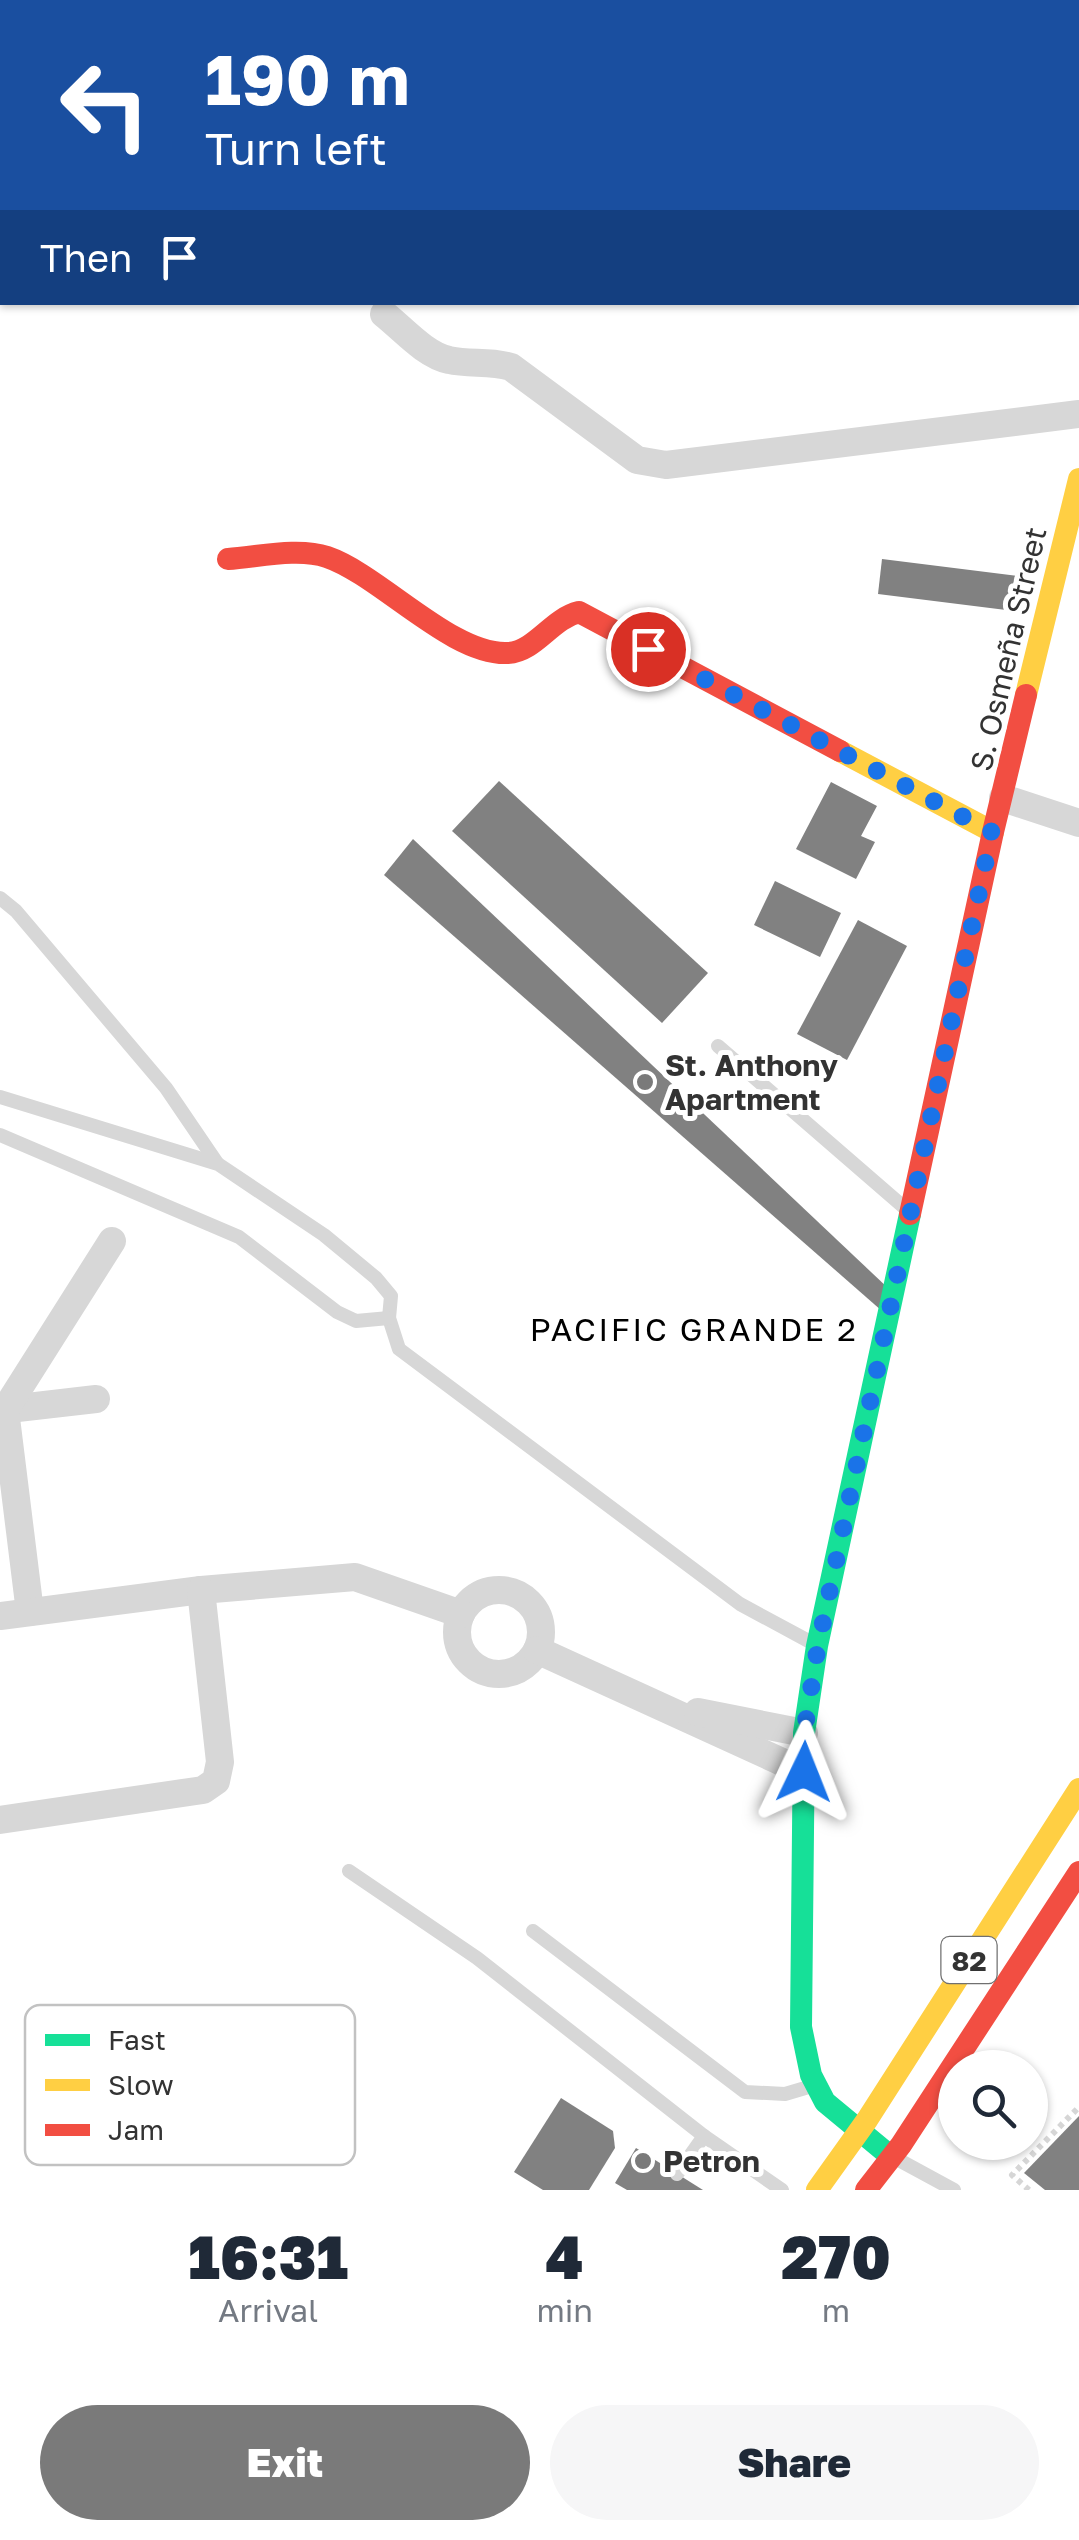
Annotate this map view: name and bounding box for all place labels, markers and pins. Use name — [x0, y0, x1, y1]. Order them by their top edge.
pin — [606, 607, 691, 692]
place label: St. Anthony Apartment — [665, 1047, 838, 1117]
marker: St. Anthony Apartment — [634, 1071, 656, 1093]
place label: Petron — [663, 2143, 760, 2179]
marker: Petron — [632, 2150, 654, 2172]

